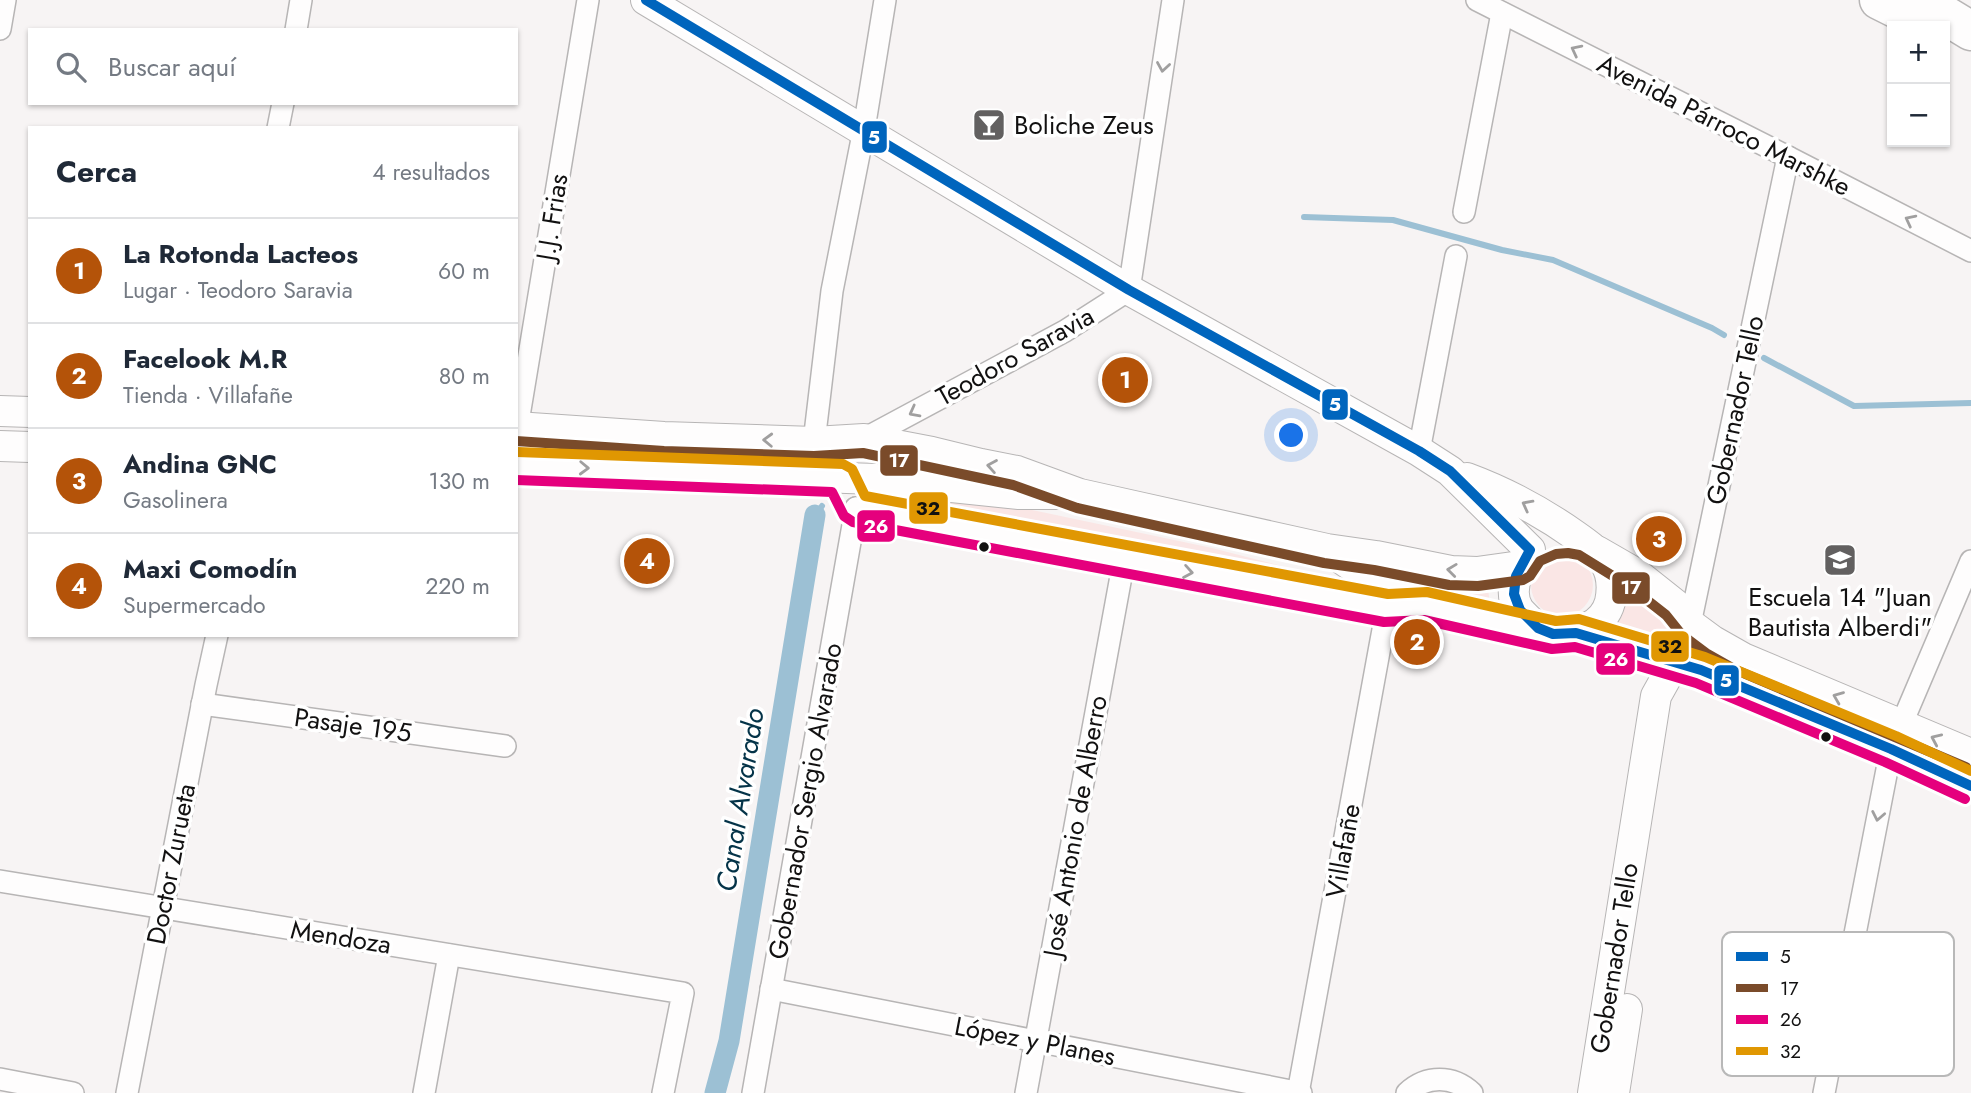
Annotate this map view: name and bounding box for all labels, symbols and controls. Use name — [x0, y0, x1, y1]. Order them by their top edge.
map controls — [1887, 21, 1950, 147]
button: + — [1887, 21, 1950, 84]
search box — [28, 28, 518, 105]
one-way arrow — [1571, 45, 1584, 59]
street label: Avenida Párroco Marshke — [1591, 45, 1857, 205]
icon: search — [52, 48, 90, 86]
text: Buscar aquí — [108, 48, 236, 86]
one-way arrow — [1156, 62, 1171, 73]
button: − — [1887, 84, 1950, 147]
bar icon: Boliche Zeus — [970, 106, 1008, 144]
place label: Boliche Zeus — [1014, 106, 1154, 144]
line badge: 5 — [861, 120, 888, 154]
text: 5 — [868, 124, 880, 151]
text: Cerca — [56, 150, 137, 193]
text: 4 resultados — [372, 155, 490, 189]
street label: J.J. Frias — [526, 171, 578, 266]
one-way arrow — [1905, 214, 1918, 228]
text: La Rotonda Lacteos — [123, 235, 358, 273]
text: 1 — [73, 254, 85, 288]
text: 60 m — [438, 254, 490, 288]
text: Lugar · Teodoro Saravia — [123, 273, 353, 307]
street label: Teodoro Saravia — [929, 297, 1101, 415]
street label: Gobernador Tello — [1696, 312, 1774, 508]
text: Facelook M.R — [123, 340, 287, 378]
pin: 1 — [1102, 354, 1148, 406]
text: 2 — [71, 359, 87, 393]
text: 80 m — [439, 359, 490, 393]
text: Tienda · Villafañe — [123, 378, 293, 412]
line badge: 5 — [1321, 388, 1349, 421]
text: 5 — [1329, 391, 1341, 418]
one-way arrow — [908, 404, 921, 418]
your location — [1274, 418, 1308, 452]
one-way arrow — [762, 433, 773, 448]
line badge: 17 — [879, 444, 919, 477]
text: Andina GNC — [123, 445, 277, 483]
text: 17 — [888, 447, 910, 474]
one-way arrow — [986, 460, 998, 475]
one-way arrow — [579, 461, 590, 476]
text: 3 — [72, 464, 86, 498]
text: 130 m — [428, 464, 490, 498]
text: Gasolinera — [123, 483, 228, 517]
line badge: 32 — [908, 491, 949, 525]
text: 32 — [916, 495, 940, 522]
one-way arrow — [1521, 500, 1534, 513]
line badge: 26 — [856, 509, 896, 543]
text: 26 — [863, 513, 889, 540]
pin: 3 — [1636, 513, 1682, 565]
pin: 4 — [624, 535, 670, 587]
unlabelled marker — [977, 540, 991, 554]
school or university icon: Escuela 14 "Juan Bautista Alberdi" — [1821, 541, 1859, 579]
text: Maxi Comodín — [123, 550, 297, 588]
one-way arrow — [1182, 563, 1194, 578]
one-way arrow — [1446, 563, 1458, 578]
text: 4 — [71, 569, 87, 603]
text: 220 m — [425, 569, 490, 603]
line badge: 17 — [1611, 571, 1651, 605]
text: 17 — [1620, 574, 1642, 601]
place label: Escuela 14 "Juan Bautista Alberdi" — [1748, 578, 1932, 646]
text: Supermercado — [123, 588, 266, 622]
pin: 2 — [1394, 616, 1440, 668]
line badge: 32 — [1650, 630, 1690, 663]
text: 32 — [1658, 633, 1682, 660]
street label: Gobernador Sergio Alvarado — [758, 640, 852, 962]
line badge: 26 — [1595, 642, 1636, 676]
text: 26 — [1603, 646, 1629, 673]
line badge: 5 — [1713, 664, 1740, 697]
text: 5 — [1720, 667, 1732, 694]
street label: José Antonio de Alberro — [1033, 692, 1117, 963]
one-way arrow — [1833, 692, 1845, 706]
street label: Pasaje 195 — [292, 698, 414, 752]
water label: Canal Alvarado — [705, 705, 775, 895]
unlabelled marker — [1819, 730, 1833, 744]
one-way arrow — [1931, 733, 1943, 747]
street label: Doctor Zurueta — [137, 780, 205, 948]
street label: Villafañe — [1316, 801, 1370, 901]
one-way arrow — [1871, 810, 1886, 822]
street label: Gobernador Tello — [1580, 860, 1648, 1056]
street label: Mendoza — [288, 910, 394, 964]
legend — [1722, 932, 1954, 1076]
text: 5 — [1780, 943, 1791, 970]
text: 17 — [1780, 975, 1799, 1002]
text: 26 — [1780, 1006, 1802, 1033]
street label: López y Planes — [951, 1007, 1119, 1075]
text: 32 — [1780, 1038, 1801, 1065]

